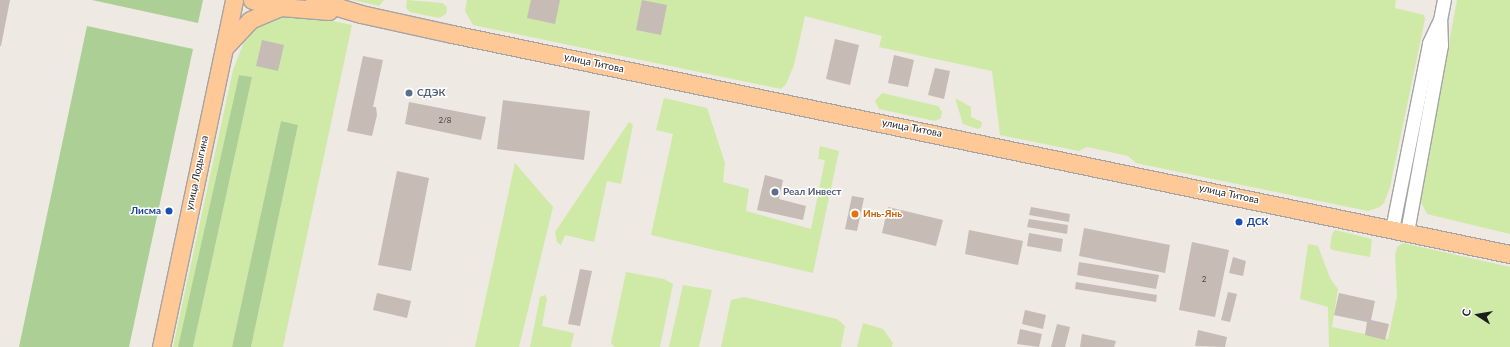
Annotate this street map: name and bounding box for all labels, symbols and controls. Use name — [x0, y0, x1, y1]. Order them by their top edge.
street label: улица Титова — [563, 51, 625, 75]
place label: СДЭК — [417, 87, 445, 99]
marker: СДЭК — [404, 88, 414, 98]
house number: 2/8 — [439, 116, 451, 126]
street label: улица Титова — [881, 116, 943, 140]
street label: улица Лодыгина — [183, 134, 211, 212]
street label: улица Титова — [1198, 182, 1260, 206]
place label: Реал Инвест — [783, 186, 841, 198]
marker: Реал Инвест — [770, 187, 780, 197]
place label: Лисма — [131, 205, 161, 217]
marker: Лисма — [164, 206, 174, 216]
place label: Инь-Янь — [863, 208, 902, 220]
marker: Инь-Янь — [850, 209, 860, 219]
place label: ДСК — [1247, 216, 1268, 228]
marker: ДСК — [1234, 217, 1244, 227]
house number: 2 — [1202, 275, 1206, 285]
north arrow — [1458, 295, 1498, 335]
text: С — [1459, 307, 1473, 317]

